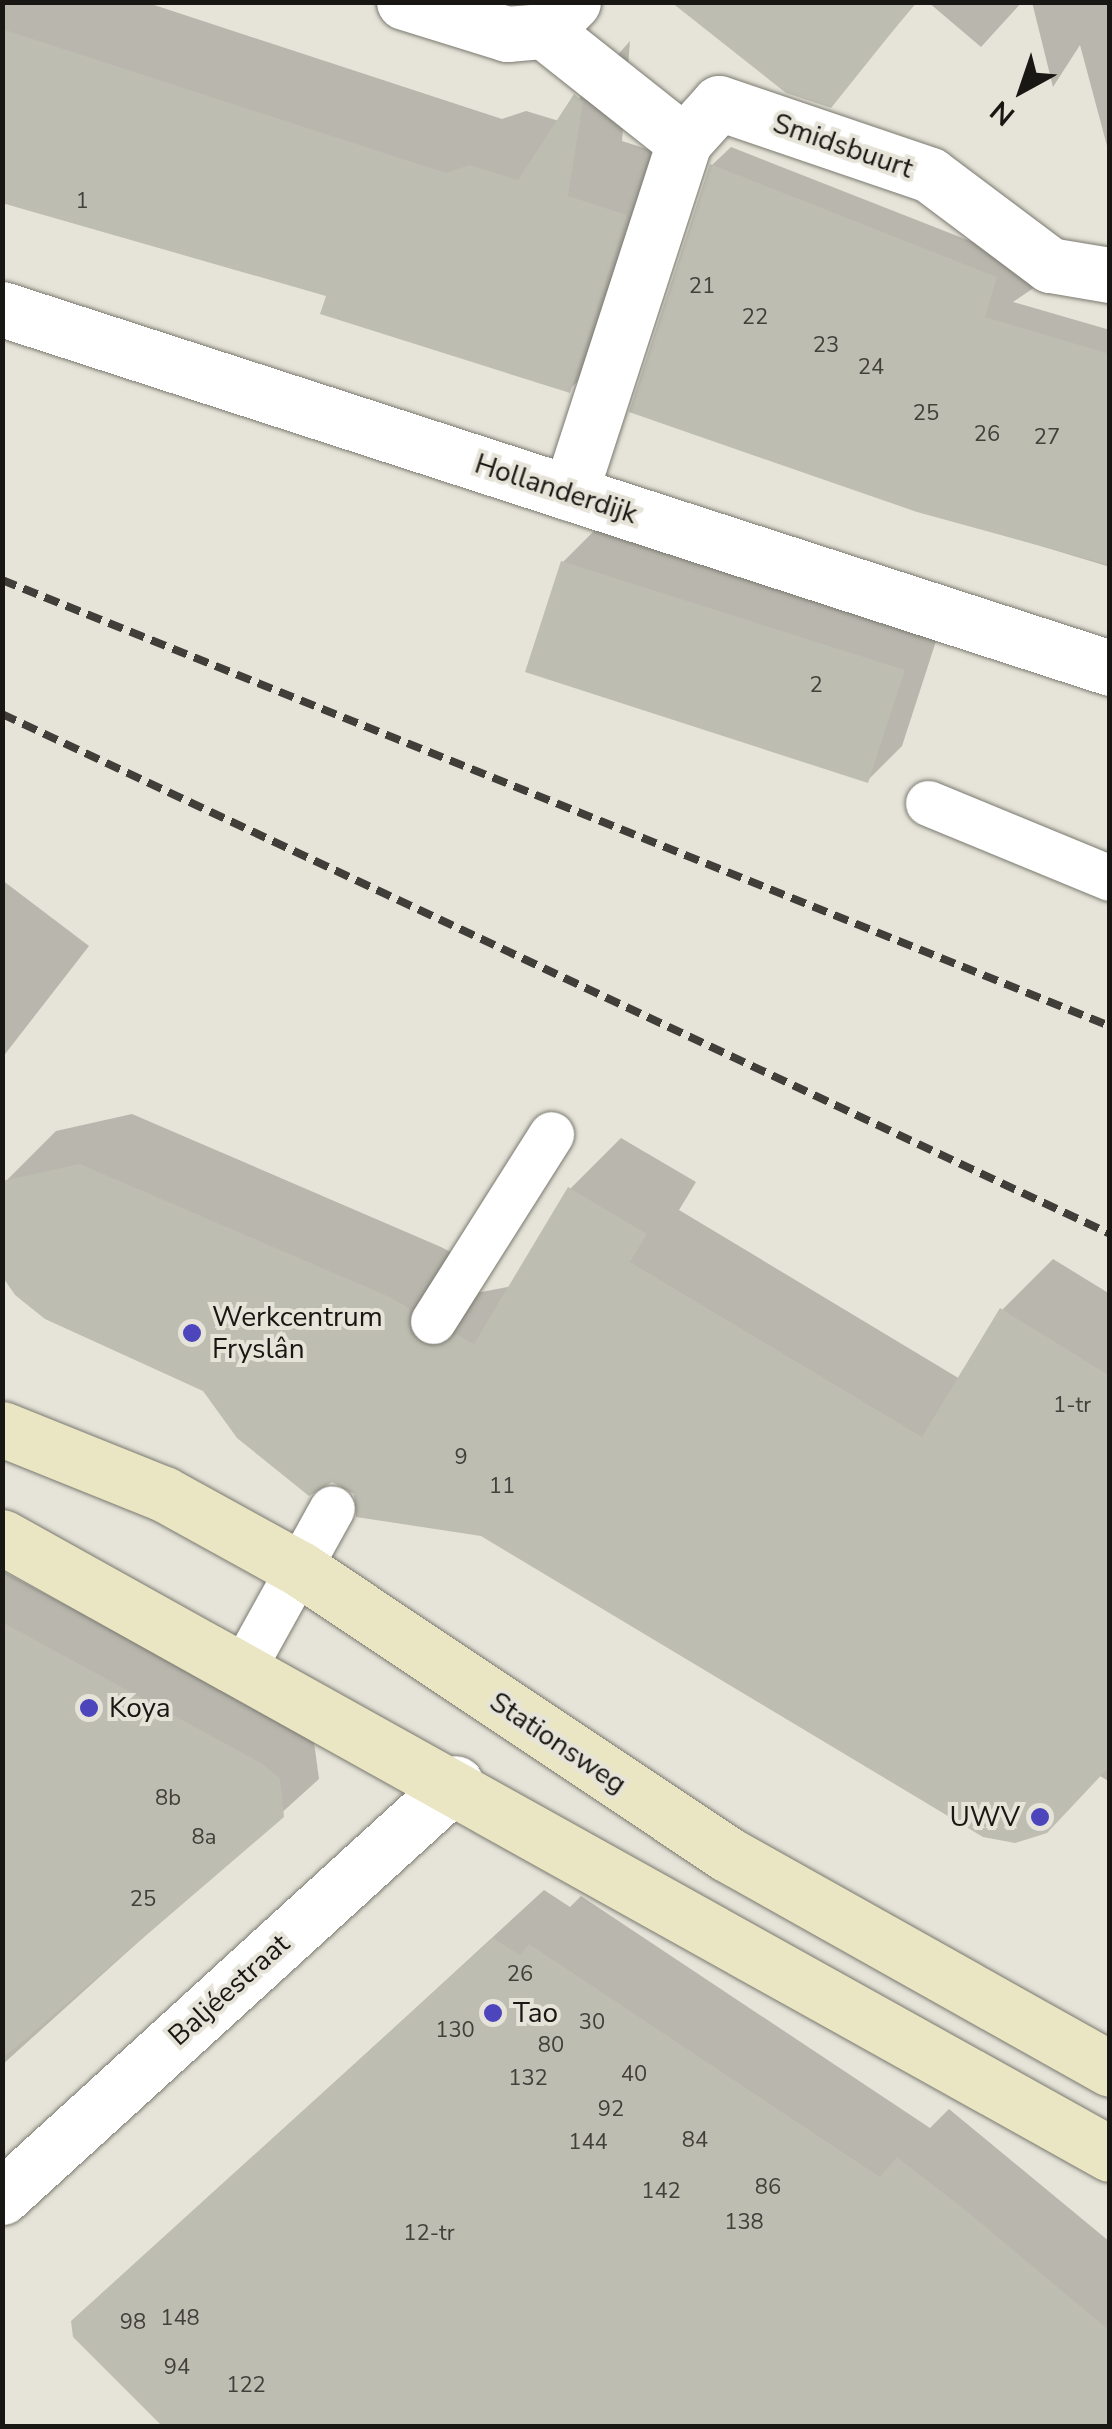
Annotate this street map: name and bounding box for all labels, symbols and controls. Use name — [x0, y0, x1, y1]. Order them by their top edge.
north arrow — [972, 40, 1072, 140]
text: N — [982, 92, 1023, 134]
street label: Smidsbuurt — [769, 106, 917, 186]
house number: 1 — [75, 189, 89, 215]
house number: 21 — [689, 274, 715, 300]
house number: 22 — [742, 305, 768, 331]
house number: 23 — [813, 333, 839, 359]
house number: 24 — [858, 355, 884, 381]
house number: 25 — [913, 401, 939, 427]
house number: 26 — [974, 422, 1000, 448]
house number: 27 — [1034, 425, 1060, 451]
street label: Hollanderdijk — [471, 447, 641, 531]
house number: 2 — [809, 673, 823, 699]
place label: Werkcentrum Fryslân — [212, 1300, 383, 1366]
marker: Werkcentrum Fryslân — [181, 1322, 203, 1344]
house number: 1-tr — [1053, 1393, 1091, 1419]
house number: 9 — [454, 1445, 468, 1471]
house number: 11 — [489, 1474, 515, 1500]
street label: Stationsweg — [483, 1685, 633, 1801]
place label: Koya — [109, 1691, 170, 1725]
marker: Koya — [78, 1697, 100, 1719]
house number: 8b — [155, 1786, 181, 1812]
place label: UWV — [949, 1800, 1020, 1834]
marker: UWV — [1029, 1806, 1051, 1828]
house number: 8a — [192, 1825, 216, 1851]
house number: 25 — [130, 1887, 156, 1913]
street label: Baljéestraat — [162, 1927, 296, 2053]
house number: 26 — [507, 1962, 533, 1988]
place label: Tao — [513, 1996, 558, 2030]
marker: Tao — [482, 2002, 504, 2024]
house number: 30 — [579, 2010, 605, 2036]
house number: 130 — [435, 2018, 475, 2044]
house number: 80 — [538, 2033, 564, 2059]
house number: 40 — [621, 2062, 647, 2088]
house number: 132 — [508, 2066, 548, 2092]
house number: 92 — [598, 2097, 624, 2123]
house number: 84 — [682, 2128, 708, 2154]
house number: 144 — [568, 2130, 608, 2156]
house number: 86 — [755, 2175, 781, 2201]
house number: 142 — [641, 2179, 681, 2205]
house number: 138 — [724, 2210, 764, 2236]
house number: 12-tr — [403, 2221, 455, 2247]
house number: 148 — [160, 2306, 200, 2332]
house number: 98 — [120, 2310, 146, 2336]
house number: 94 — [164, 2355, 190, 2381]
house number: 122 — [226, 2373, 266, 2399]

